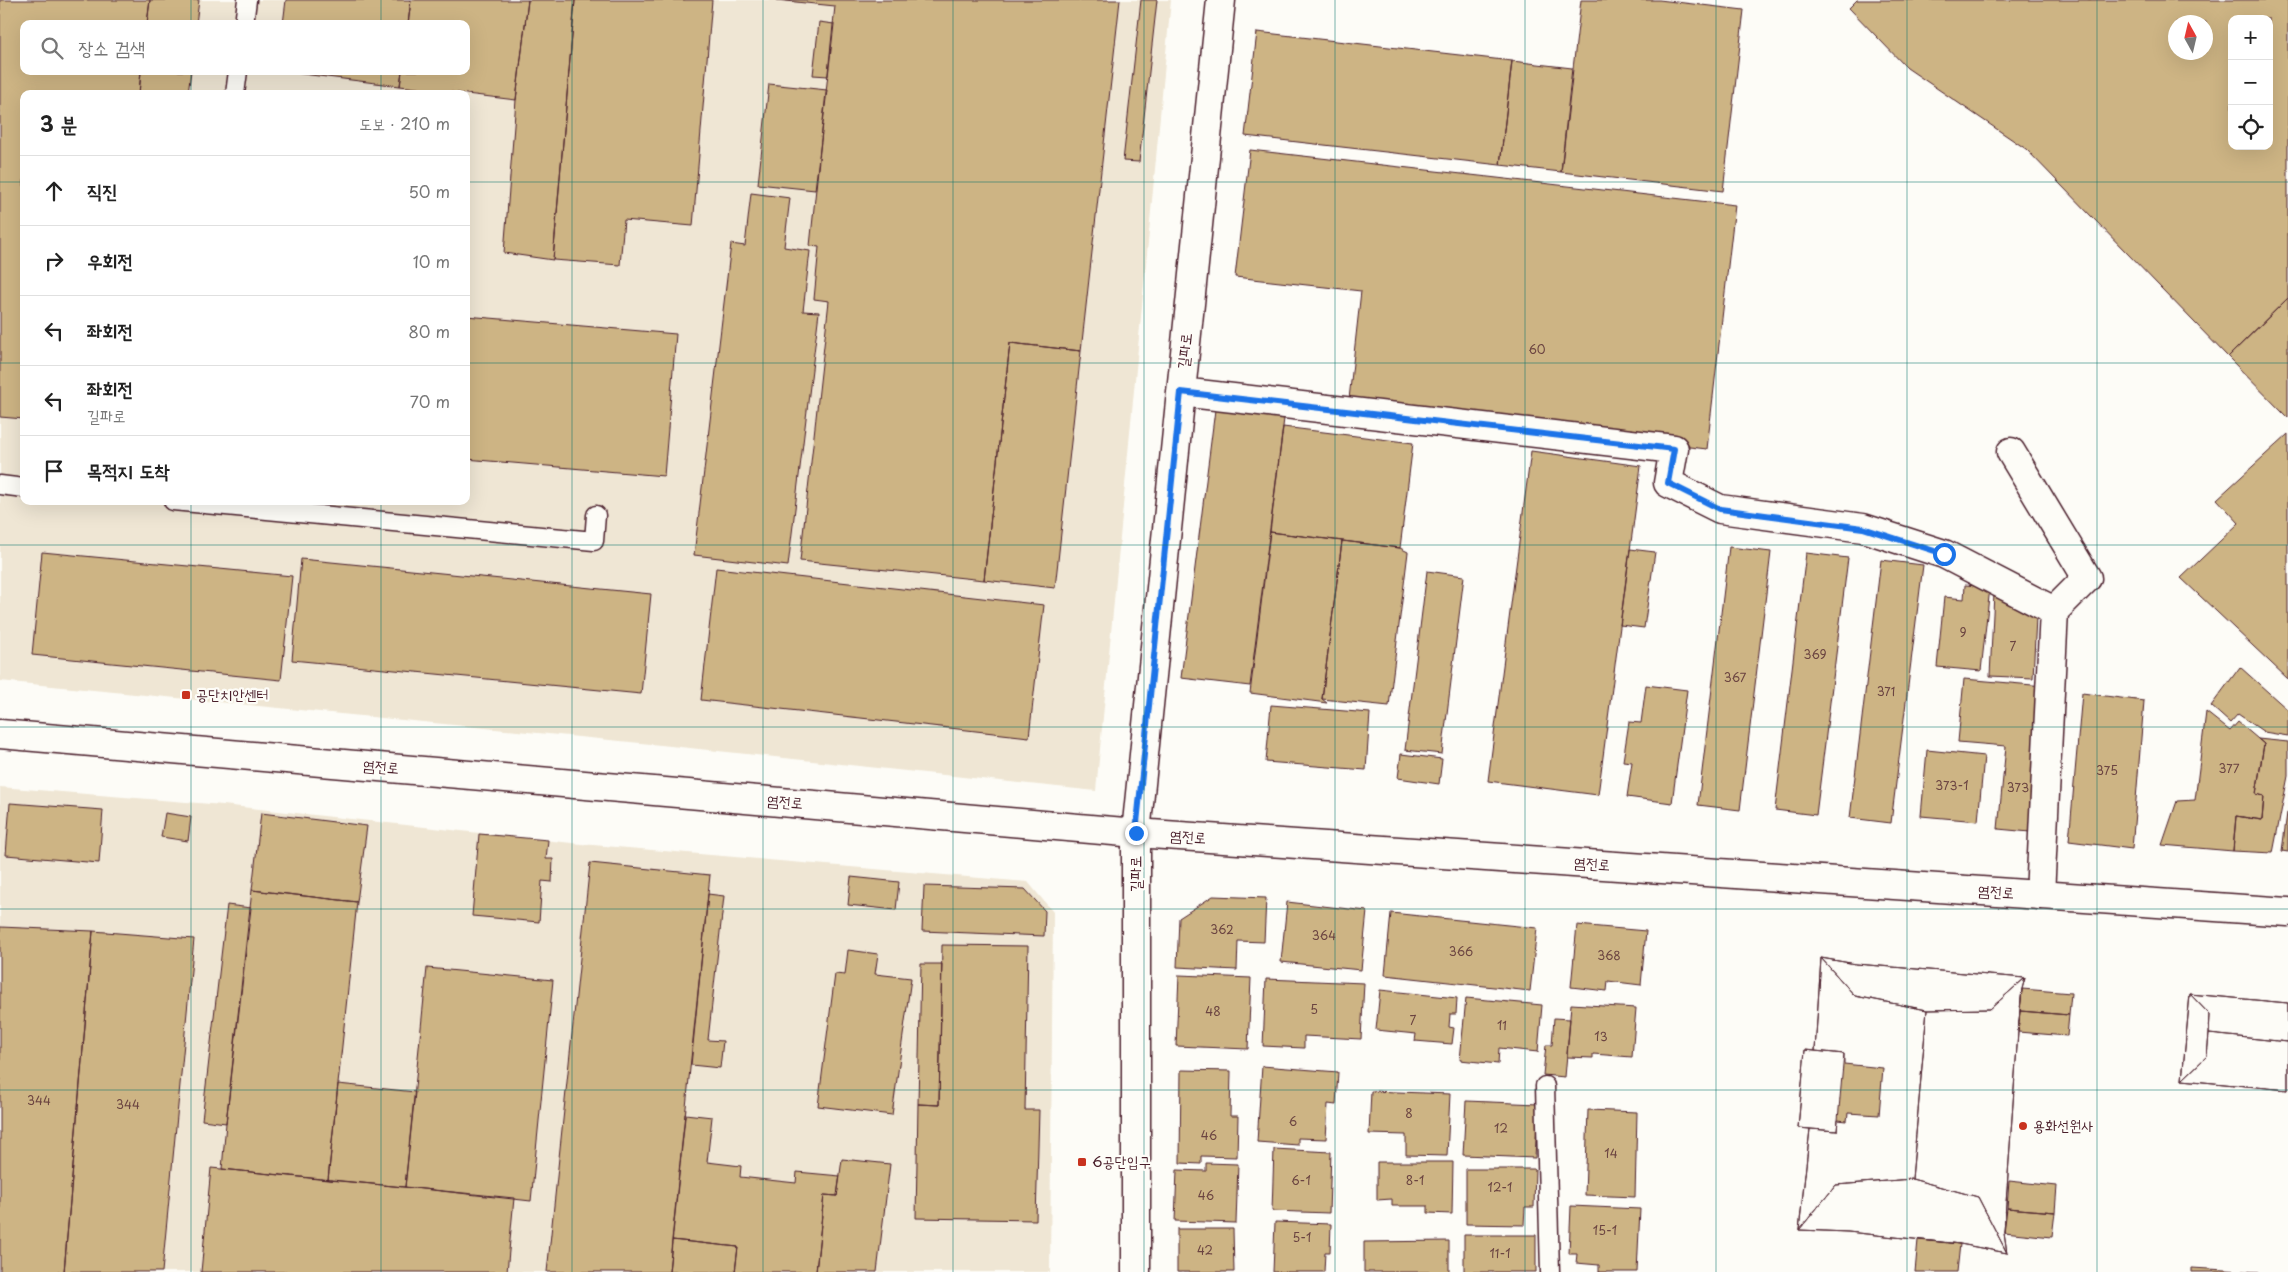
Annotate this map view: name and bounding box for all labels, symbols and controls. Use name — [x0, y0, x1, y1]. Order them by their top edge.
north arrow — [2168, 15, 2213, 60]
map controls — [2228, 15, 2273, 150]
button: + — [2228, 15, 2273, 60]
search box — [20, 20, 470, 75]
text: 장소 검색 — [78, 33, 145, 61]
icon: search — [38, 34, 66, 62]
button: − — [2228, 60, 2273, 105]
button: locate — [2228, 105, 2273, 150]
text: 3 분 — [40, 107, 77, 139]
text: 도보 · 210 m — [359, 111, 450, 135]
text: 직진 — [87, 176, 118, 204]
icon: ahead — [40, 177, 68, 205]
text: 50 m — [409, 179, 450, 203]
text: 우회전 — [87, 246, 133, 274]
icon: right — [40, 247, 68, 275]
text: 10 m — [413, 249, 450, 273]
text: 좌회전 — [87, 316, 133, 344]
icon: left — [40, 317, 68, 345]
text: 80 m — [408, 319, 450, 343]
street label: 길파로 — [1170, 332, 1197, 370]
house number: 60 — [1528, 340, 1546, 358]
text: 좌회전 — [87, 374, 133, 402]
icon: left — [40, 387, 68, 415]
text: 70 m — [410, 389, 450, 413]
text: 길파로 — [87, 403, 126, 427]
text: 목적지 도착 — [87, 456, 170, 484]
icon: arrive — [40, 457, 68, 485]
route start — [1933, 543, 1956, 566]
house number: 9 — [1959, 623, 1967, 641]
house number: 7 — [2010, 637, 2017, 655]
house number: 369 — [1804, 645, 1826, 663]
house number: 367 — [1724, 668, 1747, 686]
place label: 공단치안센터 — [196, 682, 268, 705]
house number: 371 — [1877, 682, 1895, 700]
marker: 공단치안센터 — [180, 689, 192, 701]
street label: 염전로 — [362, 752, 400, 779]
house number: 377 — [2219, 759, 2240, 777]
house number: 375 — [2096, 761, 2118, 779]
house number: 373-1 — [1935, 776, 1969, 794]
house number: 373 — [2007, 778, 2029, 796]
street label: 염전로 — [766, 787, 804, 814]
route end — [1125, 822, 1148, 845]
street label: 염전로 — [1169, 823, 1207, 848]
street label: 염전로 — [1573, 850, 1611, 875]
street label: 길파로 — [1123, 856, 1146, 892]
street label: 염전로 — [1977, 878, 2015, 903]
house number: 362 — [1210, 920, 1234, 938]
house number: 364 — [1312, 926, 1336, 944]
house number: 366 — [1449, 942, 1473, 960]
house number: 368 — [1597, 946, 1621, 964]
house number: 5 — [1310, 1000, 1318, 1018]
house number: 48 — [1205, 1002, 1221, 1020]
house number: 7 — [1410, 1011, 1417, 1029]
house number: 11 — [1497, 1016, 1507, 1034]
house number: 13 — [1594, 1027, 1608, 1045]
house number: 344 — [27, 1091, 51, 1109]
house number: 344 — [116, 1095, 140, 1113]
house number: 8 — [1405, 1104, 1413, 1122]
house number: 6 — [1289, 1112, 1297, 1130]
place label: 용화선원사 — [2033, 1113, 2093, 1136]
house number: 12 — [1494, 1119, 1508, 1137]
marker: 용화선원사 — [2017, 1120, 2029, 1132]
house number: 46 — [1201, 1126, 1217, 1144]
house number: 14 — [1604, 1144, 1618, 1162]
place label: 6공단입구 — [1092, 1149, 1151, 1172]
marker: 6공단입구 — [1076, 1156, 1088, 1168]
house number: 6-1 — [1291, 1171, 1311, 1189]
house number: 8-1 — [1406, 1171, 1424, 1189]
house number: 12-1 — [1488, 1178, 1512, 1196]
house number: 46 — [1198, 1186, 1214, 1204]
house number: 15-1 — [1593, 1221, 1617, 1239]
house number: 5-1 — [1293, 1228, 1311, 1246]
house number: 42 — [1197, 1241, 1213, 1259]
house number: 11-1 — [1489, 1244, 1511, 1262]

